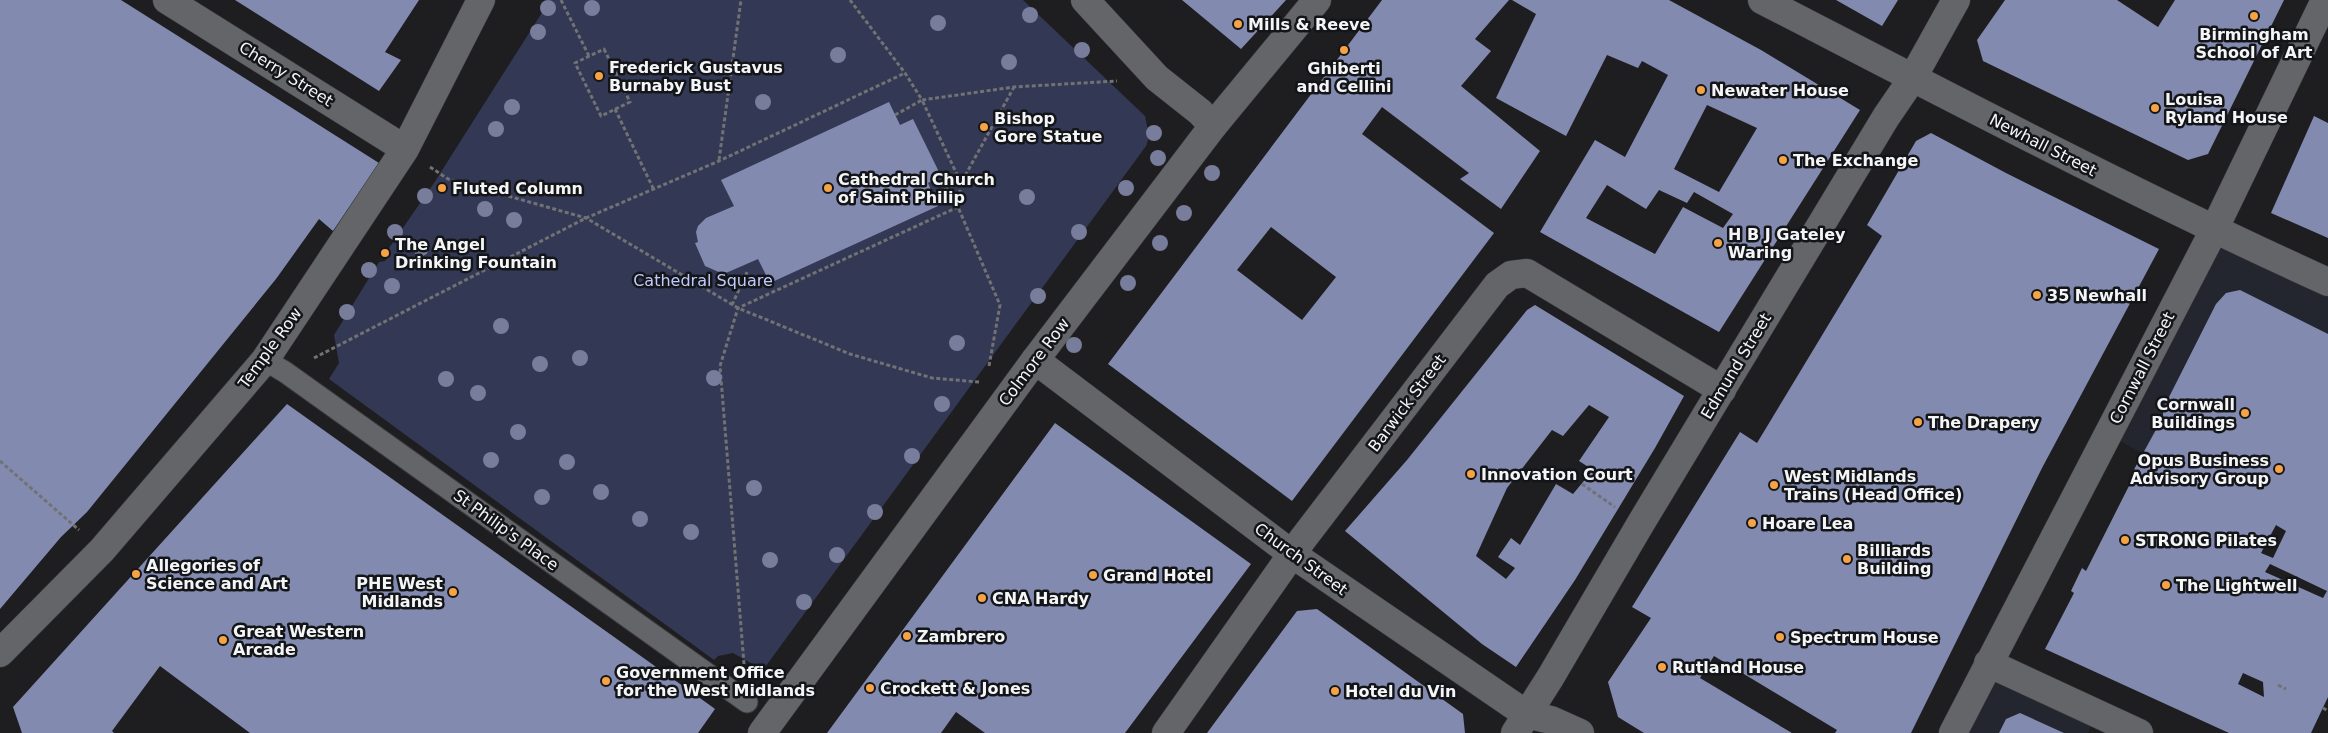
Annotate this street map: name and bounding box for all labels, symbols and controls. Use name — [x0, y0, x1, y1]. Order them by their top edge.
marker: Birmingham School of Art — [2248, 10, 2260, 22]
place label: Mills & Reeve — [1248, 15, 1370, 34]
marker: Mills & Reeve — [1232, 18, 1244, 30]
place label: Birmingham School of Art — [2196, 25, 2313, 62]
street label: Cherry Street — [236, 38, 336, 110]
marker: Ghiberti and Cellini — [1338, 44, 1350, 56]
place label: Frederick Gustavus Burnaby Bust — [609, 58, 783, 95]
place label: Ghiberti and Cellini — [1296, 59, 1392, 96]
marker: Frederick Gustavus Burnaby Bust — [593, 70, 605, 82]
place label: Newater House — [1711, 81, 1849, 100]
marker: Newater House — [1695, 84, 1707, 96]
place label: Louisa Ryland House — [2165, 90, 2288, 127]
marker: Louisa Ryland House — [2149, 102, 2161, 114]
place label: Bishop Gore Statue — [994, 109, 1102, 146]
street label: Newhall Street — [1986, 110, 2100, 180]
marker: Bishop Gore Statue — [978, 121, 990, 133]
place label: The Exchange — [1793, 151, 1918, 170]
marker: The Exchange — [1777, 154, 1789, 166]
place label: Cathedral Church of Saint Philip — [838, 170, 995, 207]
place label: Fluted Column — [452, 179, 583, 198]
marker: Fluted Column — [436, 182, 448, 194]
marker: Cathedral Church of Saint Philip — [822, 182, 834, 194]
place label: H B J Gateley Waring — [1728, 225, 1846, 262]
place label: The Angel Drinking Fountain — [395, 235, 557, 272]
marker: H B J Gateley Waring — [1712, 237, 1724, 249]
marker: The Angel Drinking Fountain — [379, 247, 391, 259]
park label: Cathedral Square — [633, 271, 773, 290]
place label: 35 Newhall — [2047, 286, 2147, 305]
marker: 35 Newhall — [2031, 289, 2043, 301]
street label: Temple Row — [234, 304, 306, 393]
street label: Cornwall Street — [2106, 309, 2178, 427]
street label: Edmund Street — [1697, 310, 1775, 422]
street label: Colmore Row — [995, 314, 1073, 410]
street label: Barwick Street — [1364, 351, 1450, 455]
place label: Cornwall Buildings — [2151, 395, 2235, 432]
marker: Cornwall Buildings — [2239, 407, 2251, 419]
place label: The Drapery — [1928, 413, 2040, 432]
marker: The Drapery — [1912, 416, 1924, 428]
place label: Opus Business Advisory Group — [2130, 451, 2269, 488]
marker: Opus Business Advisory Group — [2273, 463, 2285, 475]
place label: Innovation Court — [1481, 465, 1633, 484]
place label: West Midlands Trains (Head Office) — [1784, 467, 1962, 504]
marker: Innovation Court — [1465, 468, 1477, 480]
marker: West Midlands Trains (Head Office) — [1768, 479, 1780, 491]
street label: St Philip's Place — [450, 486, 562, 574]
place label: Hoare Lea — [1762, 514, 1853, 533]
marker: Hoare Lea — [1746, 517, 1758, 529]
street label: Church Street — [1251, 519, 1351, 599]
place label: STRONG Pilates — [2135, 531, 2277, 550]
marker: STRONG Pilates — [2119, 534, 2131, 546]
place label: Billiards Building — [1857, 541, 1931, 578]
marker: Billiards Building — [1841, 553, 1853, 565]
place label: Allegories of Science and Art — [146, 556, 288, 593]
place label: Grand Hotel — [1103, 566, 1212, 585]
marker: Allegories of Science and Art — [130, 568, 142, 580]
marker: Grand Hotel — [1087, 569, 1099, 581]
place label: PHE West Midlands — [356, 574, 443, 611]
place label: The Lightwell — [2176, 576, 2298, 595]
marker: The Lightwell — [2160, 579, 2172, 591]
marker: PHE West Midlands — [447, 586, 459, 598]
place label: CNA Hardy — [992, 589, 1090, 608]
marker: CNA Hardy — [976, 592, 988, 604]
place label: Great Western Arcade — [233, 622, 364, 659]
place label: Zambrero — [917, 627, 1005, 646]
place label: Spectrum House — [1790, 628, 1939, 647]
marker: Zambrero — [901, 630, 913, 642]
marker: Spectrum House — [1774, 631, 1786, 643]
marker: Great Western Arcade — [217, 634, 229, 646]
place label: Rutland House — [1672, 658, 1804, 677]
marker: Rutland House — [1656, 661, 1668, 673]
place label: Government Office for the West Midlands — [616, 663, 815, 700]
marker: Government Office for the West Midlands — [600, 675, 612, 687]
place label: Crockett & Jones — [880, 679, 1030, 698]
marker: Crockett & Jones — [864, 682, 876, 694]
place label: Hotel du Vin — [1345, 682, 1456, 701]
marker: Hotel du Vin — [1329, 685, 1341, 697]

